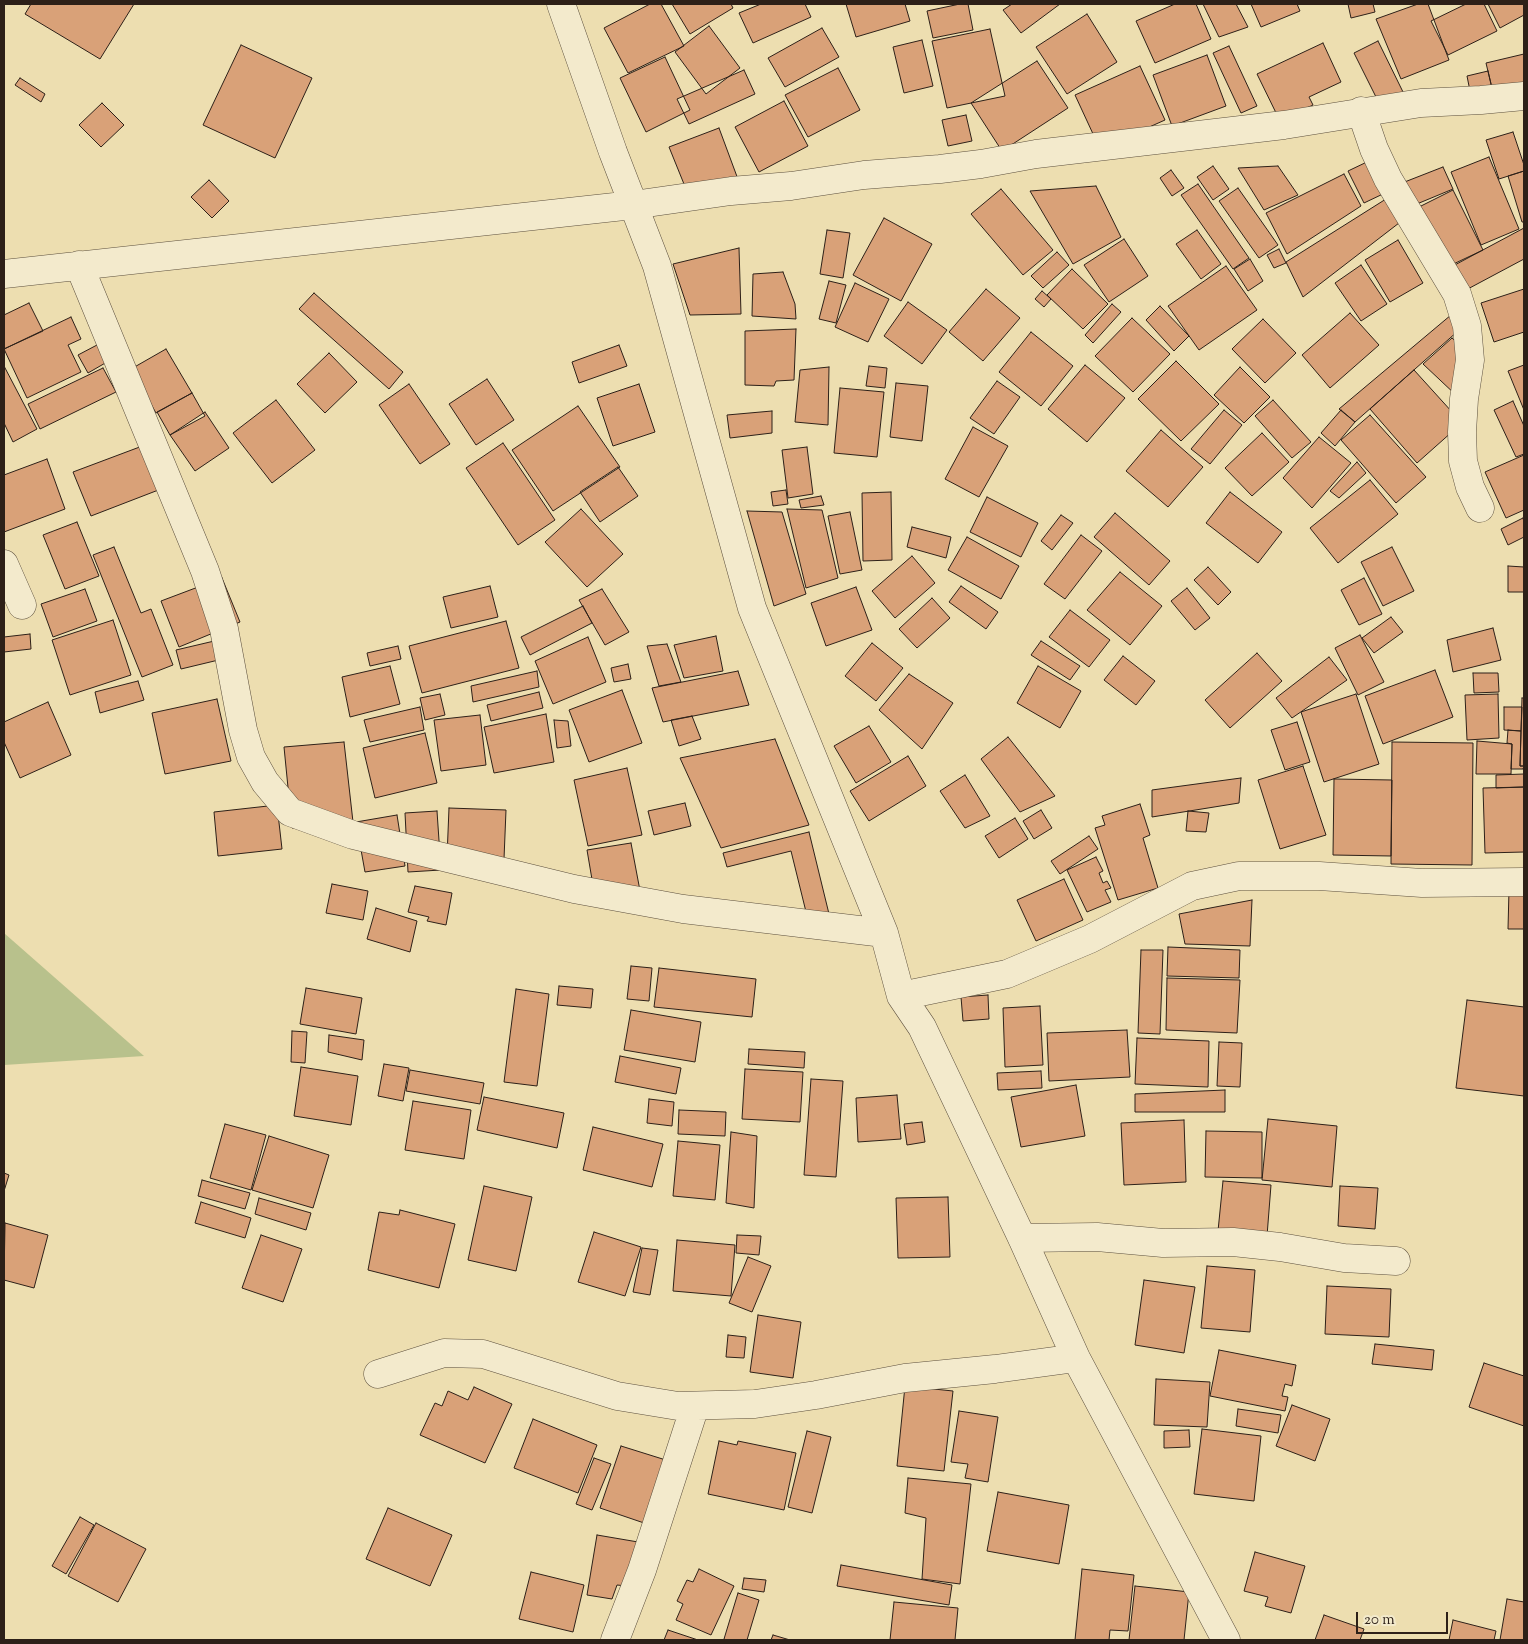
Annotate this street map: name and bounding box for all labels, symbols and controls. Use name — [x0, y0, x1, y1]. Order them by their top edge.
scale bar — [1358, 1602, 1450, 1634]
text: 20 m — [1364, 1610, 1395, 1631]

